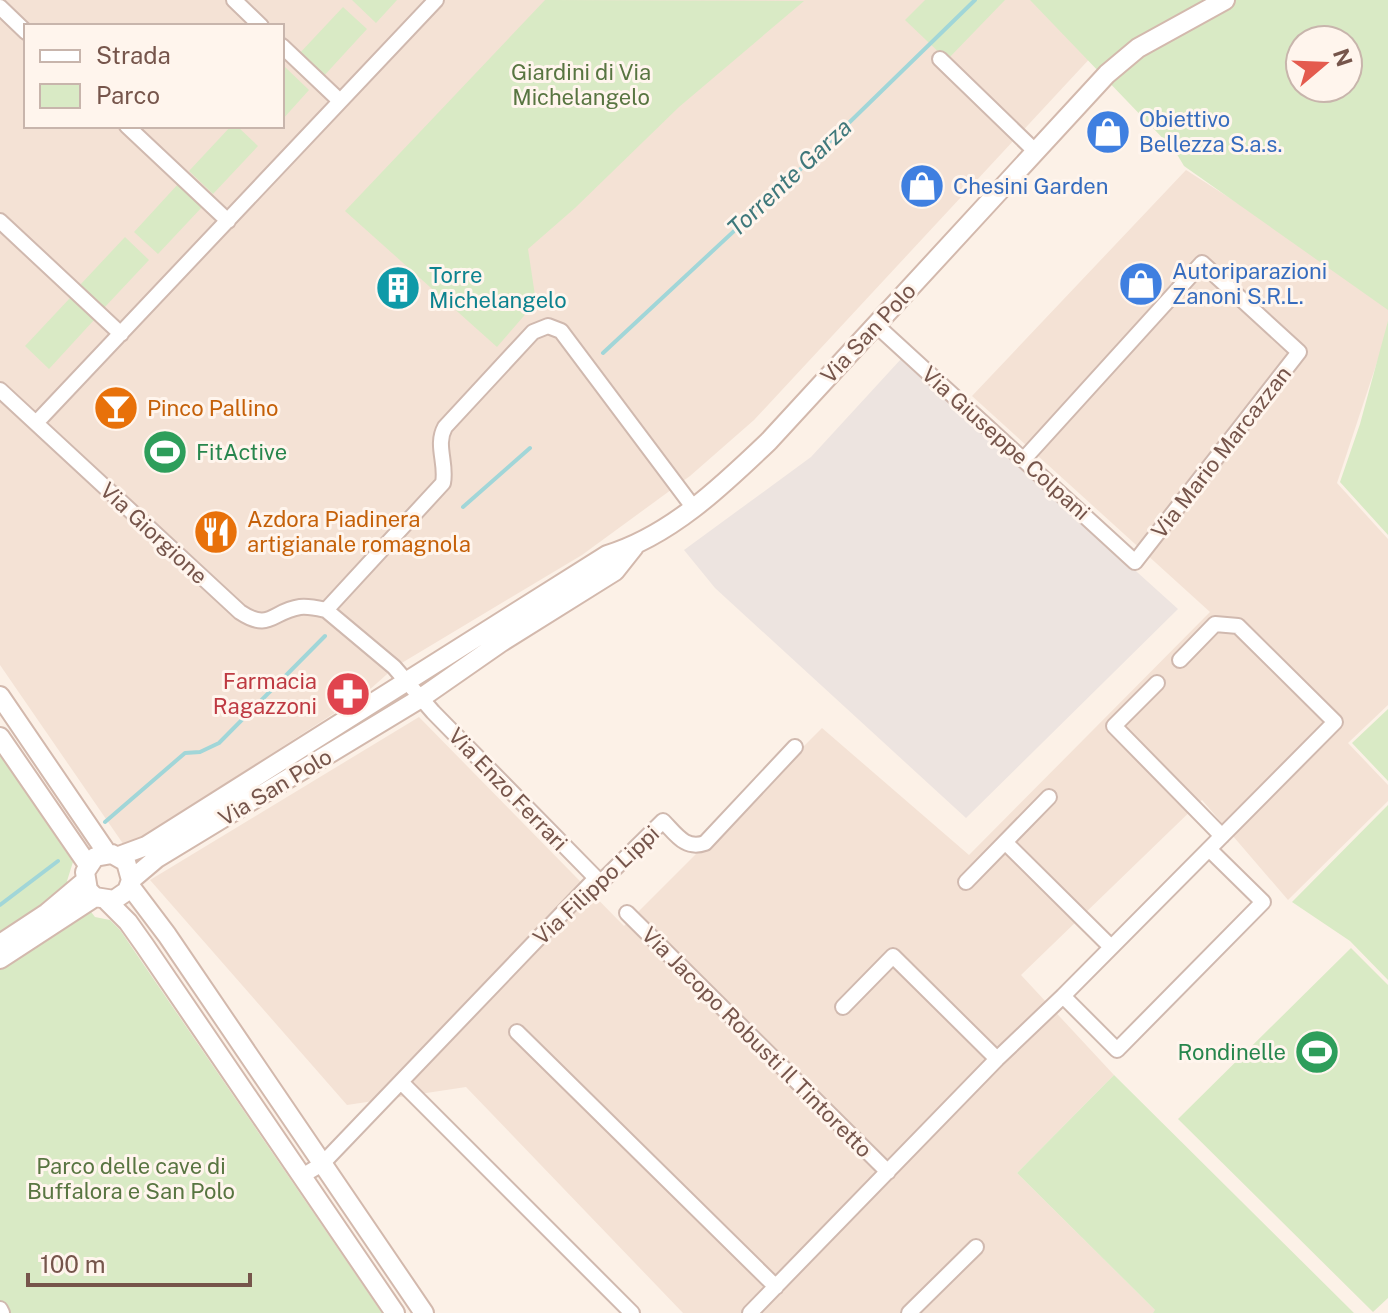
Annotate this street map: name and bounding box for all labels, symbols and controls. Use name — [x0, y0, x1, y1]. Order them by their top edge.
legend — [24, 24, 284, 128]
north arrow — [1284, 24, 1364, 104]
text: Strada — [96, 41, 171, 69]
text: N — [1328, 45, 1358, 70]
park label: Giardini di Via Michelangelo — [511, 59, 651, 110]
text: Parco — [96, 81, 160, 109]
place label: Obiettivo Bellezza S.a.s. — [1139, 106, 1282, 157]
shop icon: Obiettivo Bellezza S.a.s. — [1084, 108, 1132, 156]
water label: Torrente Garza — [721, 112, 857, 242]
shop icon: Chesini Garden — [898, 162, 946, 210]
place label: Chesini Garden — [953, 173, 1108, 199]
place label: Autoriparazioni Zanoni S.R.L. — [1172, 258, 1327, 309]
shop icon: Autoriparazioni Zanoni S.R.L. — [1117, 260, 1165, 308]
place label: Torre Michelangelo — [429, 262, 567, 313]
building icon: Torre Michelangelo — [374, 264, 422, 312]
street label: Via San Polo — [815, 278, 921, 388]
street label: Via Giuseppe Colpani — [917, 361, 1095, 525]
street label: Via Mario Marcazzan — [1146, 361, 1296, 543]
bar icon: Pinco Pallino — [92, 384, 140, 432]
place label: Pinco Pallino — [147, 395, 278, 421]
sports icon: FitActive — [141, 428, 189, 476]
place label: FitActive — [196, 439, 287, 465]
street label: Via Giorgione — [95, 477, 213, 589]
place label: Azdora Piadinera artigianale romagnola — [247, 506, 471, 557]
restaurant icon: Azdora Piadinera artigianale romagnola — [192, 508, 240, 556]
place label: Farmacia Ragazzoni — [213, 668, 317, 719]
pharmacy icon: Farmacia Ragazzoni — [324, 670, 372, 718]
street label: Via Enzo Ferrari — [443, 722, 573, 856]
street label: Via San Polo — [214, 743, 336, 831]
street label: Via Filippo Lippi — [528, 820, 664, 950]
street label: Via Jacopo Robusti Il Tintoretto — [636, 921, 878, 1163]
sports icon: Rondinelle — [1293, 1028, 1341, 1076]
place label: Rondinelle — [1177, 1039, 1286, 1065]
park label: Parco delle cave di Buffalora e San Polo — [27, 1153, 235, 1204]
scale bar — [28, 1237, 250, 1287]
text: 100 m — [40, 1250, 106, 1278]

